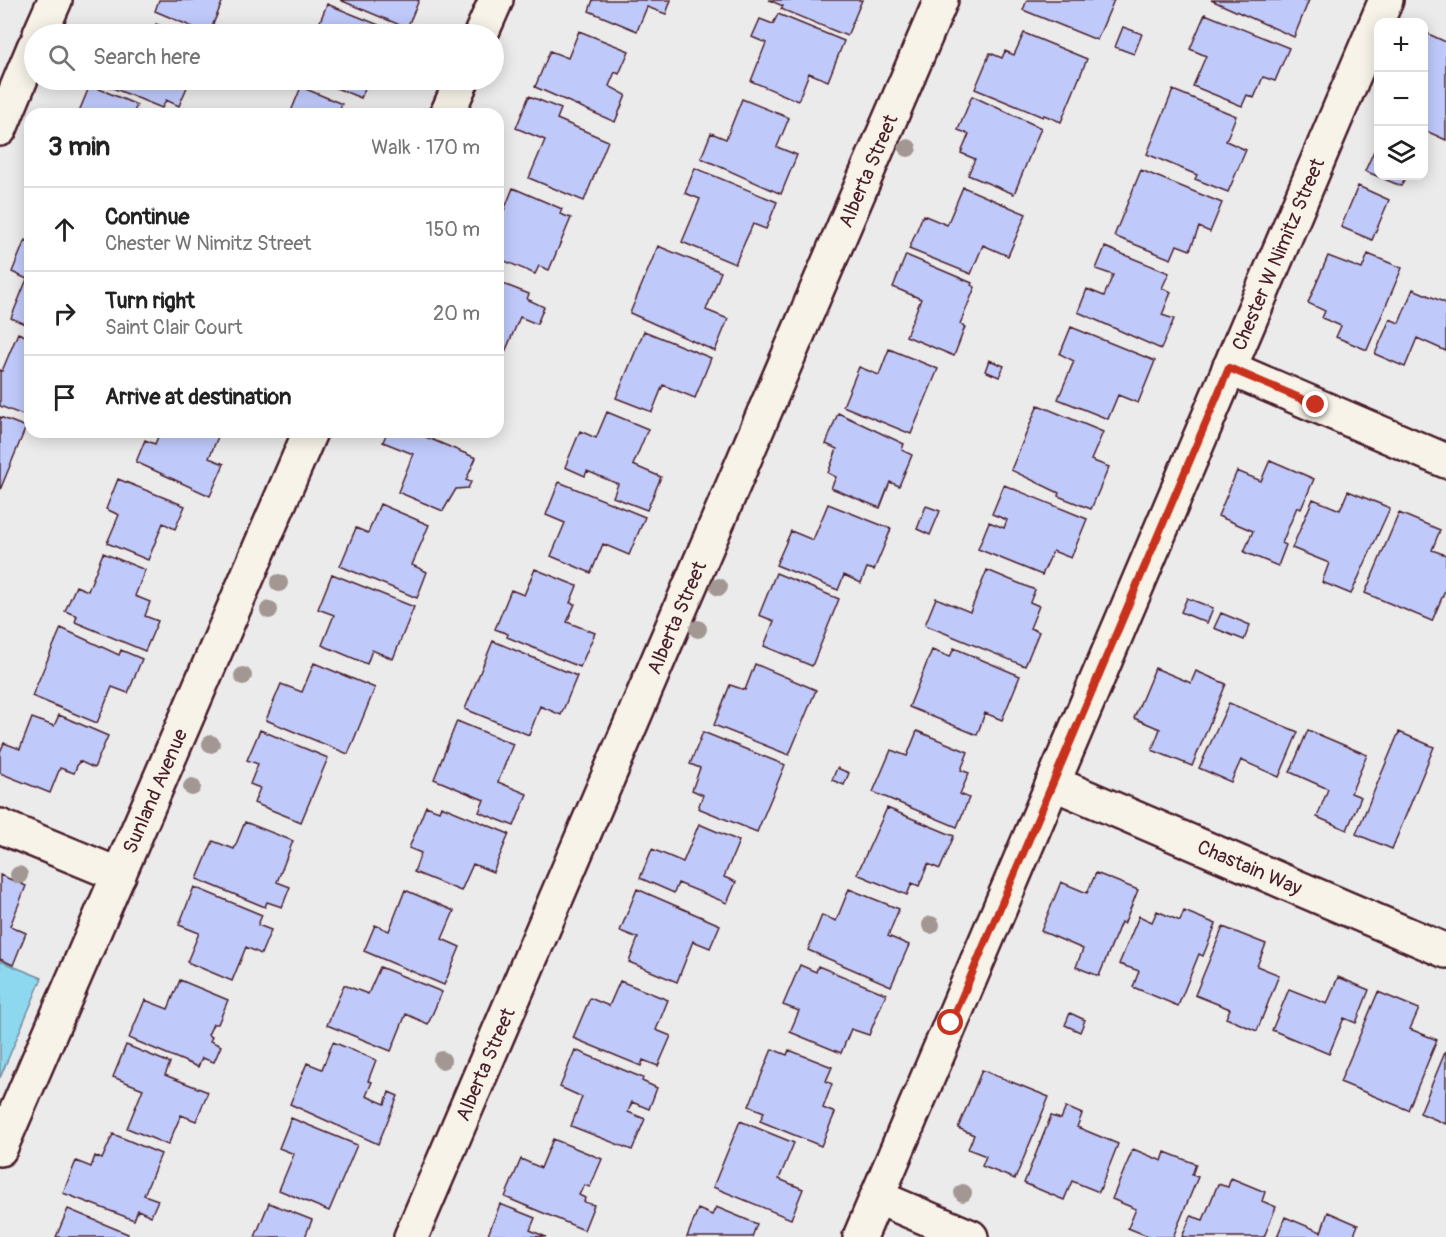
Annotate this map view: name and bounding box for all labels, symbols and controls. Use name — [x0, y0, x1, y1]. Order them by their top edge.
map controls — [1374, 18, 1428, 180]
button: + — [1374, 18, 1428, 72]
search box — [24, 24, 504, 90]
icon: search — [45, 41, 78, 74]
text: Search here — [93, 43, 200, 71]
button: − — [1374, 72, 1428, 126]
street label: Alberta Street — [833, 110, 903, 231]
button: layers — [1374, 126, 1428, 180]
text: 3 min — [48, 131, 110, 163]
text: Walk · 170 m — [371, 135, 480, 160]
street label: Chester W Nimitz Street — [1226, 153, 1330, 354]
text: Continue — [105, 203, 189, 231]
icon: ahead — [48, 213, 81, 246]
text: 150 m — [426, 217, 480, 242]
text: Chester W Nimitz Street — [105, 231, 311, 256]
text: Turn right — [105, 287, 195, 315]
icon: right — [48, 297, 81, 330]
text: 20 m — [433, 301, 480, 326]
text: Saint Clair Court — [105, 315, 243, 340]
icon: arrive — [48, 381, 81, 414]
text: Arrive at destination — [105, 383, 291, 411]
route end — [1302, 391, 1328, 417]
street label: Alberta Street — [641, 556, 712, 678]
street label: Sunland Avenue — [117, 725, 193, 857]
street label: Chastain Way — [1194, 834, 1306, 901]
street label: Alberta Street — [450, 1003, 521, 1125]
route start — [937, 1009, 963, 1035]

